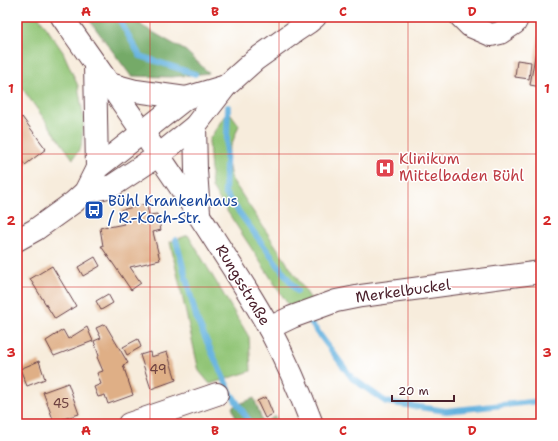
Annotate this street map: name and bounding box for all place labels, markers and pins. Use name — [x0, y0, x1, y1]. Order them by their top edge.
place label: Klinikum Mittelbaden Bühl — [399, 149, 525, 186]
hospital icon: Klinikum Mittelbaden Bühl — [374, 157, 396, 179]
place label: Bühl Krankenhaus / R.-Koch-Str. — [108, 191, 238, 228]
bus stop icon: Bühl Krankenhaus / R.-Koch-Str. — [83, 199, 105, 221]

